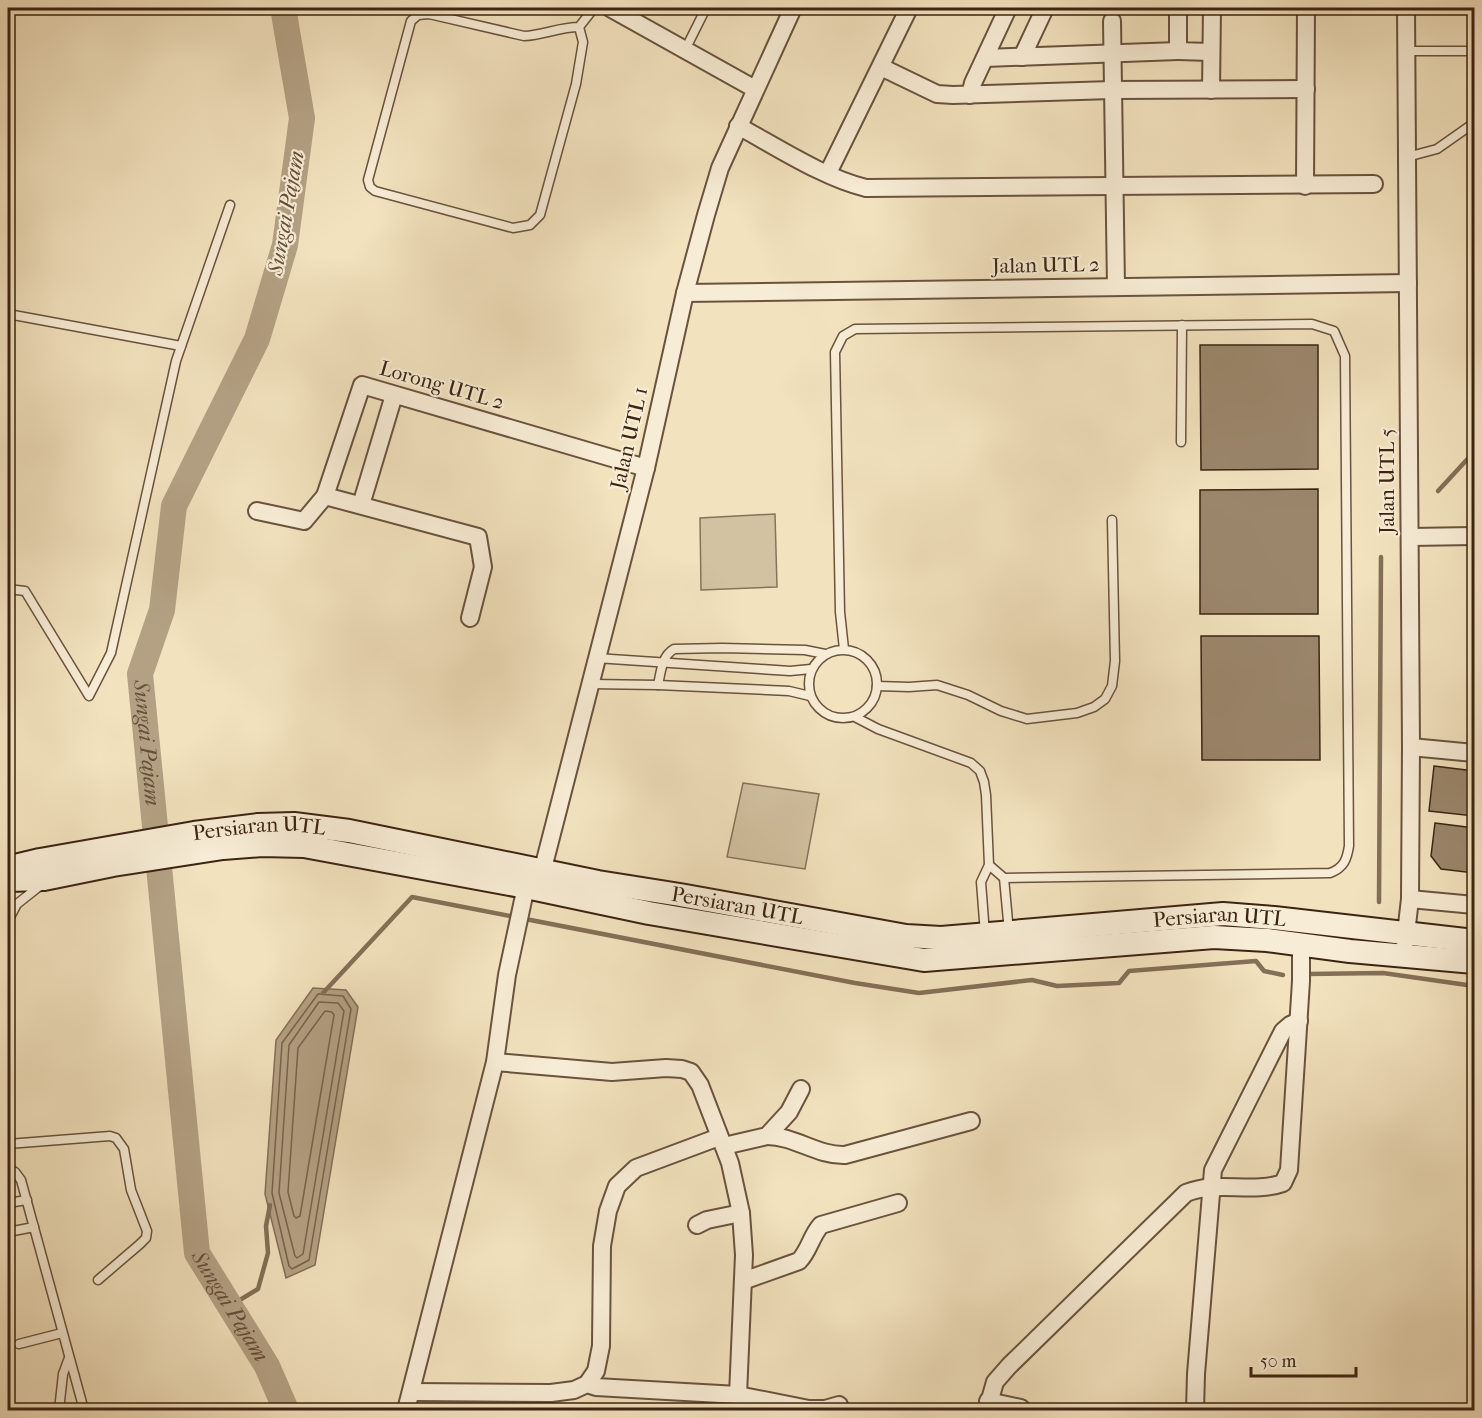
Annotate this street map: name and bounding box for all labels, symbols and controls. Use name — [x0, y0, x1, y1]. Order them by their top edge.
water label: Sungai Pajam — [262, 149, 310, 278]
street label: Jalan UTL 2 — [990, 252, 1100, 278]
street label: Lorong UTL 2 — [377, 356, 507, 414]
street label: Jalan UTL 1 — [605, 384, 652, 493]
street label: Jalan UTL 5 — [1375, 428, 1399, 536]
water label: Sungai Pajam — [128, 678, 166, 807]
street label: Persiaran UTL — [191, 812, 327, 845]
street label: Persiaran UTL — [670, 882, 805, 929]
street label: Persiaran UTL — [1152, 902, 1288, 932]
water label: Sungai Pajam — [185, 1245, 274, 1367]
scale bar — [1251, 1340, 1356, 1378]
text: 50 m — [1260, 1351, 1297, 1372]

